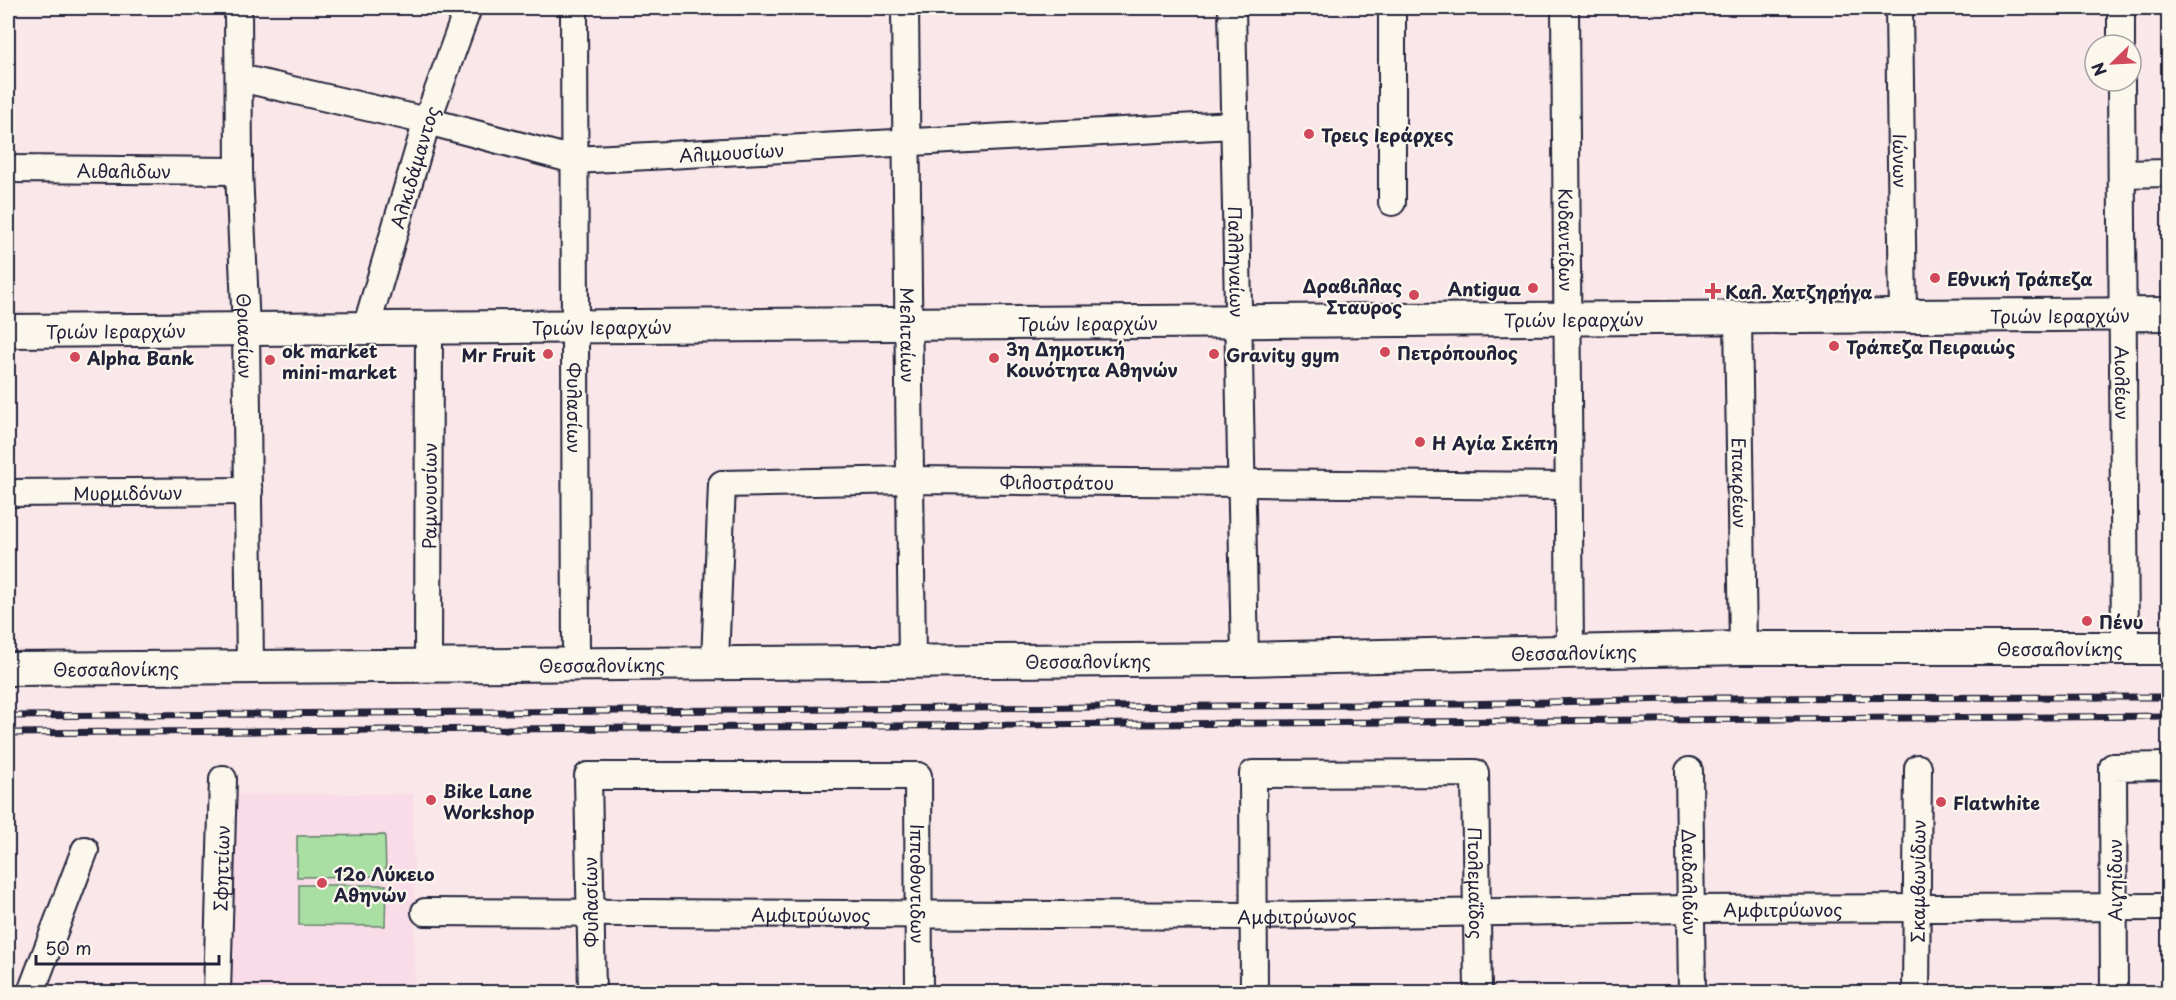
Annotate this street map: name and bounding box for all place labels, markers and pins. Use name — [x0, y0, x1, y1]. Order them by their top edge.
place label: Τρεις Ιεράρχες — [1321, 121, 1454, 148]
marker: Τρεις Ιεράρχες — [1302, 127, 1316, 141]
place label: Εθνική Τράπεζα — [1947, 265, 2093, 292]
marker: Εθνική Τράπεζα — [1928, 271, 1942, 285]
place label: Δραβιλλας Σταυρος — [1303, 272, 1402, 320]
place label: Antigua — [1448, 275, 1521, 302]
place label: Καλ. Χατζηρήγα — [1725, 278, 1872, 305]
marker: Antigua — [1526, 281, 1540, 295]
marker: Καλ. Χατζηρήγα — [1706, 284, 1720, 298]
marker: Δραβιλλας Σταυρος — [1407, 288, 1421, 302]
place label: Τράπεζα Πειραιώς — [1846, 333, 2015, 360]
place label: 3η Δημοτική Κοινότητα Αθηνών — [1006, 335, 1178, 383]
place label: ok market mini-market — [282, 337, 397, 385]
place label: Πετρόπουλος — [1397, 339, 1518, 366]
marker: Τράπεζα Πειραιώς — [1827, 339, 1841, 353]
place label: Mr Fruit — [461, 341, 536, 368]
place label: Gravity gym — [1226, 341, 1340, 368]
place label: Alpha Bank — [86, 344, 194, 371]
marker: Πετρόπουλος — [1378, 345, 1392, 359]
marker: Mr Fruit — [541, 347, 555, 361]
marker: Gravity gym — [1207, 347, 1221, 361]
marker: Alpha Bank — [68, 350, 82, 364]
marker: 3η Δημοτική Κοινότητα Αθηνών — [987, 351, 1001, 365]
marker: ok market mini-market — [263, 353, 277, 367]
place label: Η Αγία Σκέπη — [1432, 429, 1558, 456]
marker: Η Αγία Σκέπη — [1413, 435, 1427, 449]
place label: Πένυ — [2099, 608, 2143, 635]
marker: Πένυ — [2080, 614, 2094, 628]
place label: Bike Lane Workshop — [443, 777, 534, 825]
place label: Flatwhite — [1953, 789, 2040, 816]
marker: Bike Lane Workshop — [424, 793, 438, 807]
marker: Flatwhite — [1934, 795, 1948, 809]
place label: 12ο Λύκειο Αθηνών — [334, 860, 435, 908]
marker: 12ο Λύκειο Αθηνών — [315, 876, 329, 890]

